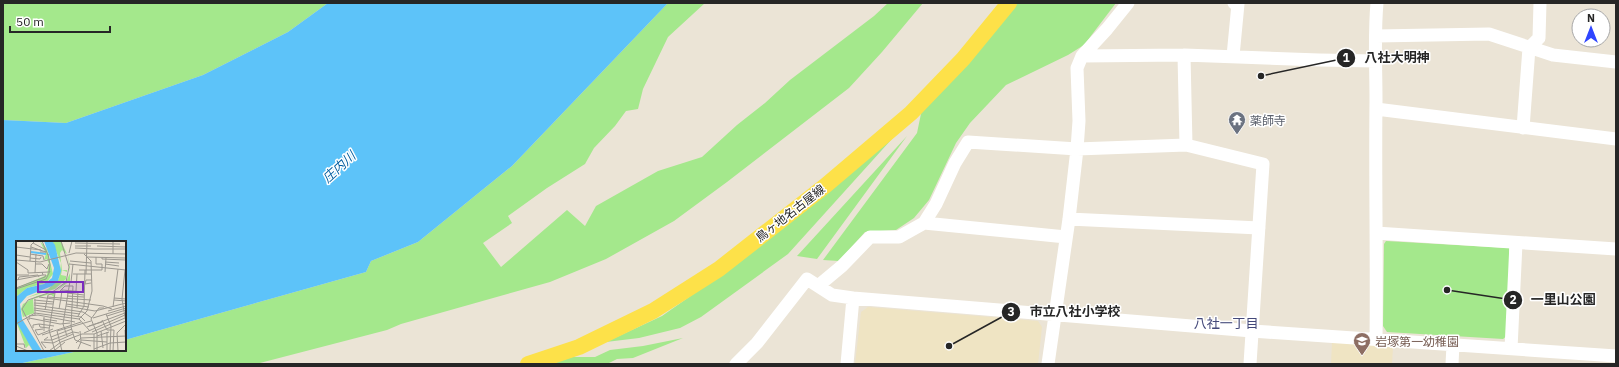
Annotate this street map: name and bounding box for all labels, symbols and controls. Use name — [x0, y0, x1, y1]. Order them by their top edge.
scale bar — [10, 8, 110, 34]
north arrow — [1571, 8, 1611, 48]
text: N — [1587, 11, 1595, 25]
text: 50 m — [16, 14, 44, 29]
callout: 八社大明神 — [1336, 45, 1437, 70]
text: 八社大明神 — [1364, 49, 1430, 66]
text: 1 — [1342, 50, 1350, 65]
temple icon: 薬師寺 — [1227, 110, 1247, 135]
place label: 薬師寺 — [1250, 113, 1286, 128]
water label: 庄内川 — [319, 146, 361, 186]
street label: 鳥ヶ地名古屋線 — [752, 181, 828, 245]
inset map — [16, 241, 126, 351]
callout: 一里山公園 — [1503, 287, 1604, 312]
text: 一里山公園 — [1530, 291, 1596, 308]
text: 2 — [1509, 292, 1517, 307]
callout: 市立八社小学校 — [1001, 299, 1128, 324]
text: 市立八社小学校 — [1029, 303, 1121, 320]
text: 3 — [1007, 304, 1015, 319]
district label: 八社一丁目 — [1193, 315, 1259, 332]
school or university icon: 岩塚第一幼稚園 — [1352, 331, 1372, 356]
place label: 岩塚第一幼稚園 — [1375, 334, 1459, 349]

